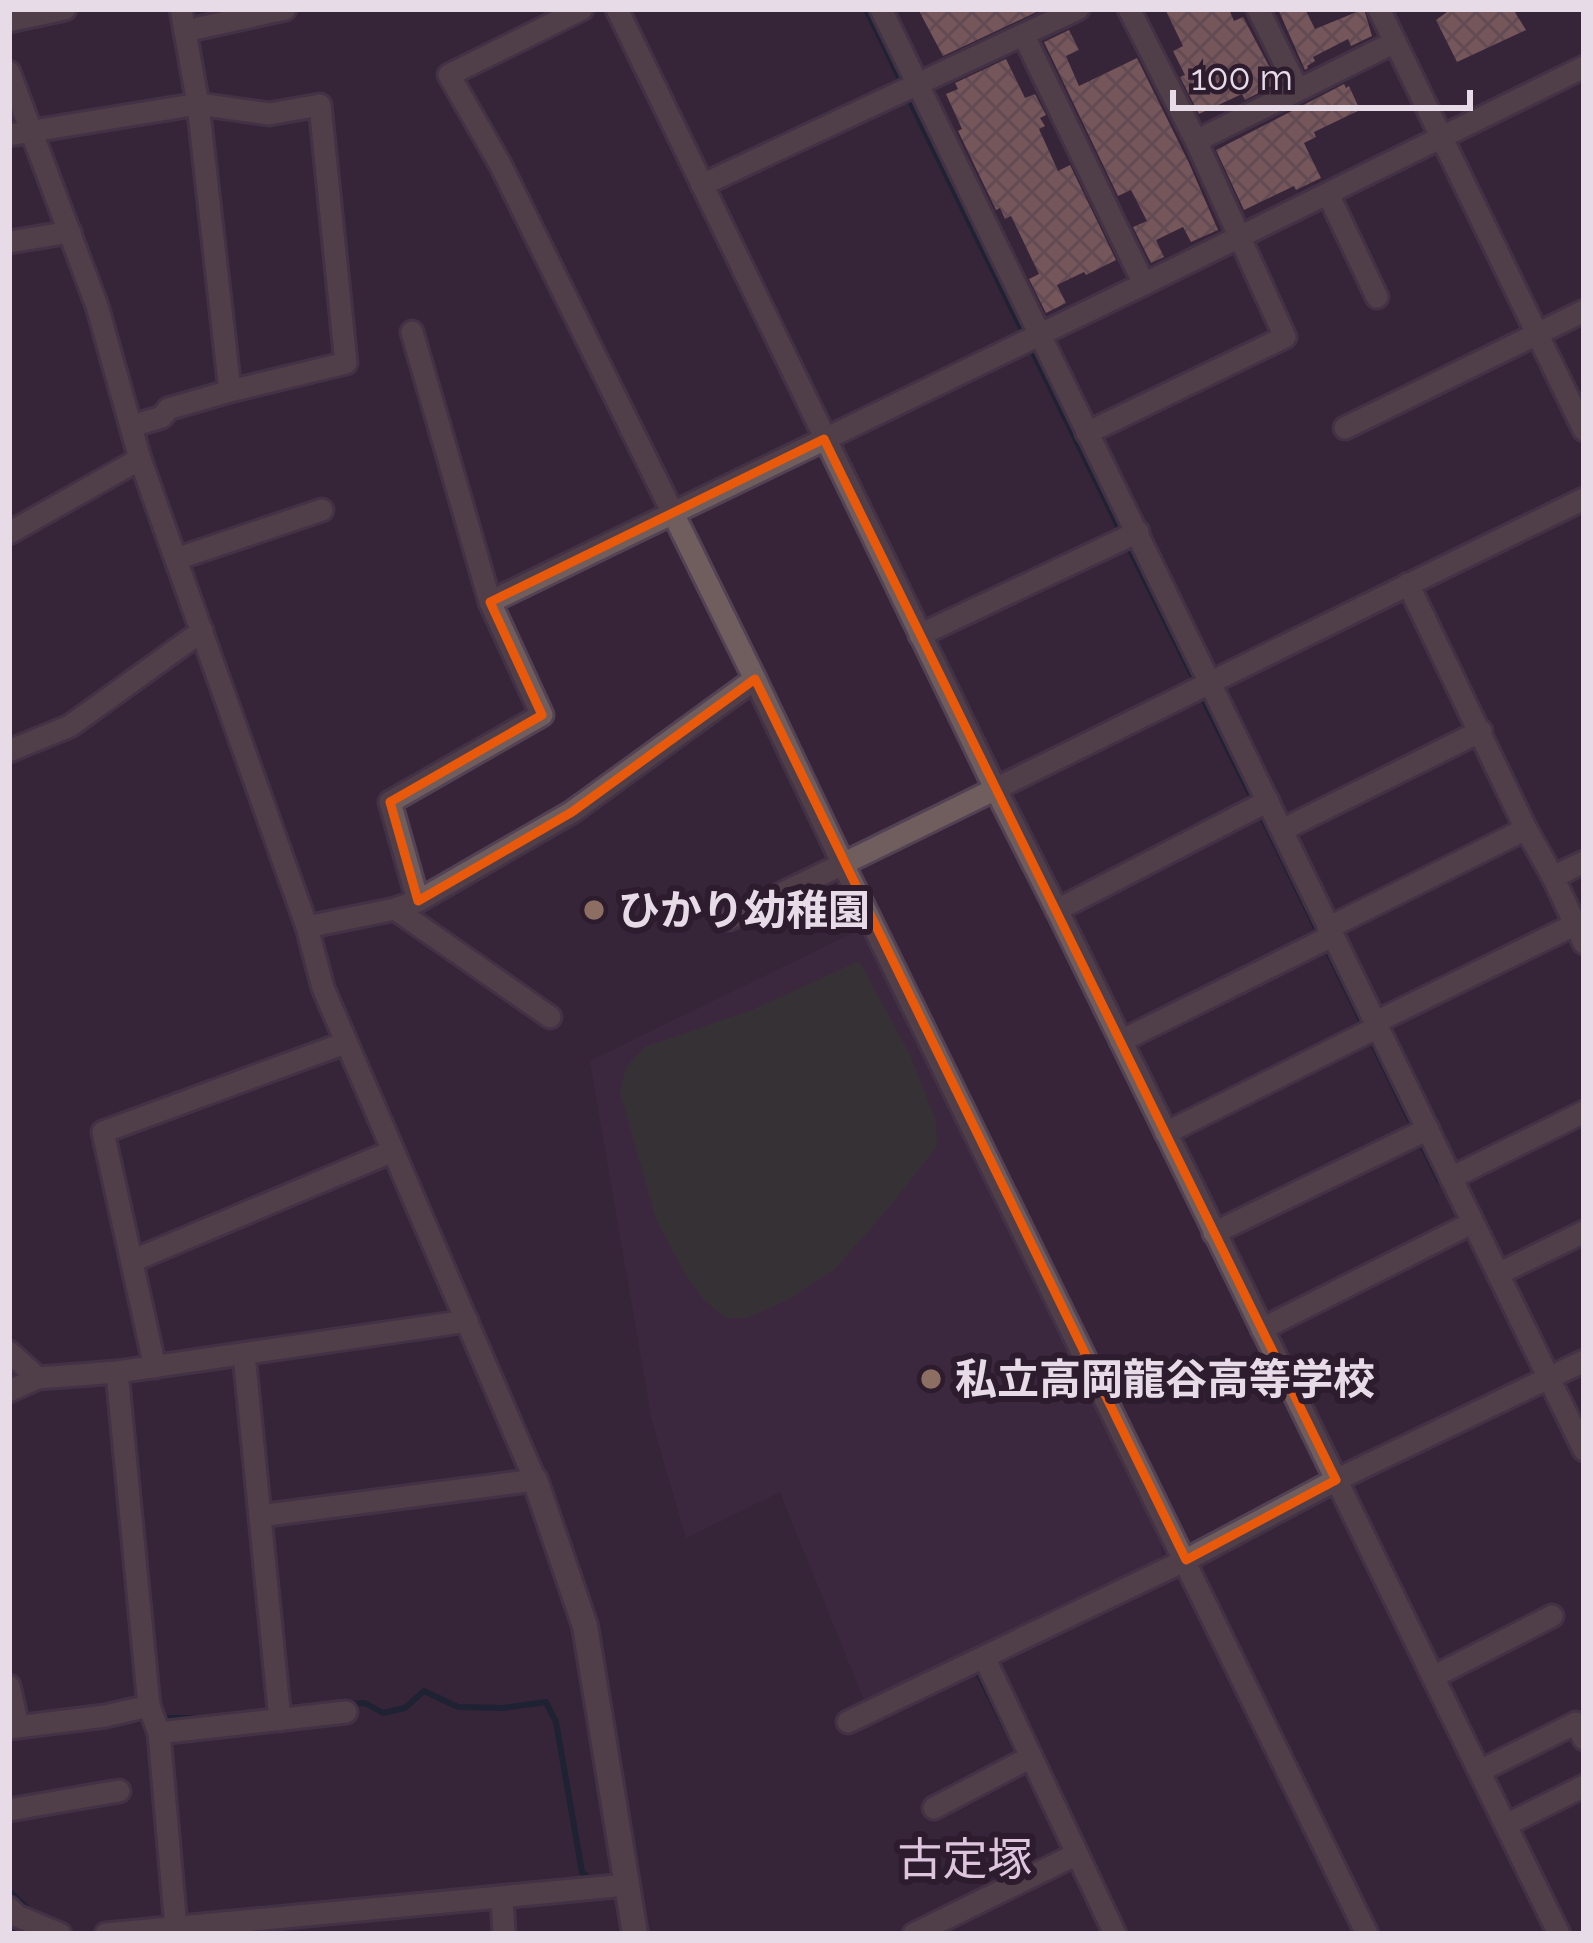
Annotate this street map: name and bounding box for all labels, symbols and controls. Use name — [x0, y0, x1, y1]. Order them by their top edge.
scale bar — [1173, 36, 1470, 110]
text: 100 m — [1191, 56, 1293, 98]
place label: ひかり幼稚園 — [618, 886, 870, 935]
marker: ひかり幼稚園 — [581, 897, 607, 923]
place label: 私立高岡龍谷高等学校 — [955, 1355, 1375, 1404]
marker: 私立高岡龍谷高等学校 — [918, 1366, 944, 1392]
district label: 古定塚 — [897, 1833, 1033, 1886]

